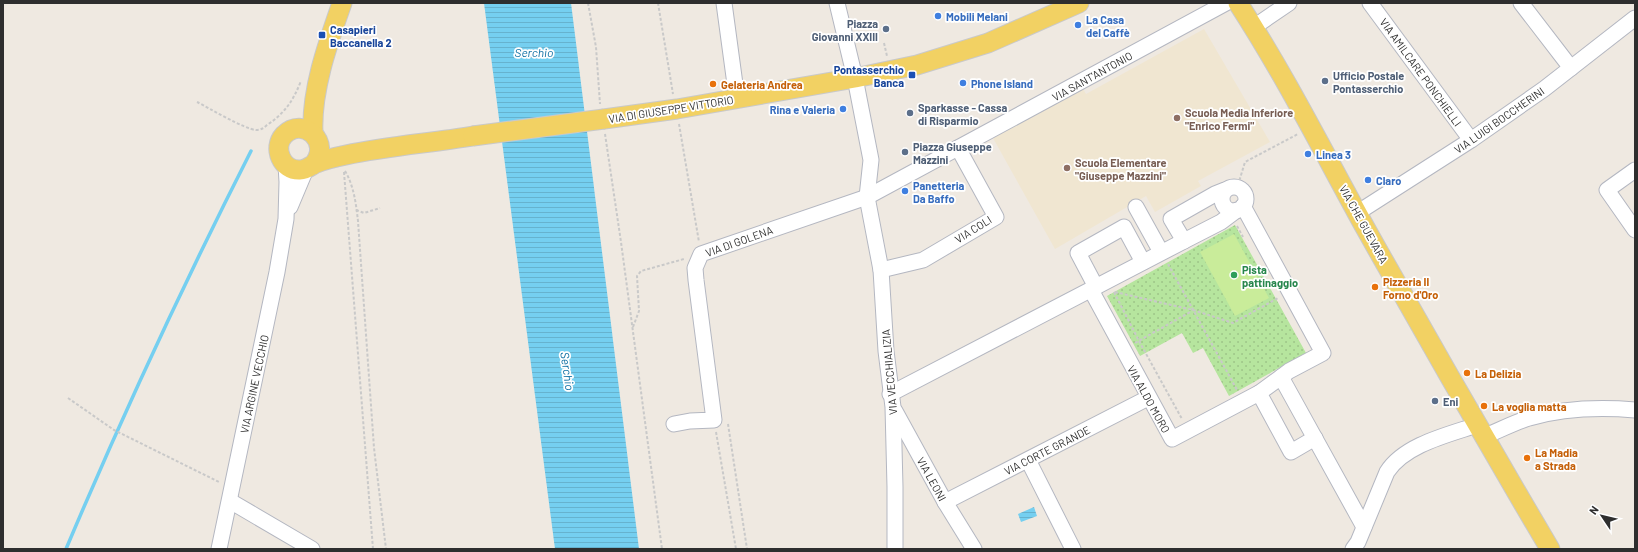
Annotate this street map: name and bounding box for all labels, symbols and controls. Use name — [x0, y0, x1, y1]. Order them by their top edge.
place label: Mobili Melani — [946, 10, 1008, 23]
marker: Mobili Melani — [933, 11, 943, 21]
place label: La Casa del Caffè — [1086, 13, 1130, 39]
street label: VIA AMILCARE PONCHIELLI — [1377, 15, 1465, 129]
place label: Piazza Giovanni XXIII — [812, 17, 878, 43]
marker: La Casa del Caffè — [1073, 20, 1083, 30]
place label: Casapieri Baccanella 2 — [330, 23, 392, 49]
marker: Piazza Giovanni XXIII — [881, 24, 891, 34]
marker: Casapieri Baccanella 2 — [317, 30, 327, 40]
water label: Serchio — [515, 45, 553, 59]
street label: VIA SANT'ANTONIO — [1050, 49, 1134, 103]
place label: Pontasserchio Banca — [834, 63, 904, 89]
place label: Ufficio Postale Pontasserchio — [1333, 69, 1404, 95]
marker: Pontasserchio Banca — [907, 70, 917, 80]
marker: Ufficio Postale Pontasserchio — [1320, 76, 1330, 86]
place label: Phone Island — [971, 77, 1033, 90]
place label: Gelateria Andrea — [721, 78, 803, 91]
marker: Phone Island — [958, 78, 968, 88]
marker: Gelateria Andrea — [708, 79, 718, 89]
street label: VIA LUIGI BOCCHERINI — [1451, 84, 1547, 156]
street label: VIA DI GIUSEPPE VITTORIO — [608, 93, 735, 125]
place label: Sparkasse - Cassa di Risparmio — [918, 101, 1008, 127]
place label: Rina e Valeria — [770, 103, 835, 116]
marker: Rina e Valeria — [838, 104, 848, 114]
place label: Scuola Media Inferiore "Enrico Fermi" — [1185, 106, 1293, 132]
marker: Sparkasse - Cassa di Risparmio — [905, 108, 915, 118]
marker: Scuola Media Inferiore "Enrico Fermi" — [1172, 113, 1182, 123]
place label: Piazza Giuseppe Mazzini — [913, 140, 992, 166]
marker: Piazza Giuseppe Mazzini — [900, 147, 910, 157]
place label: Linea 3 — [1316, 148, 1351, 161]
marker: Linea 3 — [1303, 149, 1313, 159]
place label: Scuola Elementare "Giuseppe Mazzini" — [1075, 156, 1167, 182]
marker: Scuola Elementare "Giuseppe Mazzini" — [1062, 163, 1072, 173]
place label: Claro — [1376, 174, 1401, 187]
marker: Claro — [1363, 175, 1373, 185]
place label: Panetteria Da Baffo — [913, 179, 964, 205]
street label: VIA CHE GUEVARA — [1337, 183, 1391, 266]
marker: Panetteria Da Baffo — [900, 186, 910, 196]
street label: VIA COLI — [952, 213, 994, 245]
street label: VIA DI GOLENA — [704, 223, 775, 259]
place label: Pista pattinaggio — [1242, 263, 1298, 289]
marker: Pista pattinaggio — [1229, 270, 1239, 280]
place label: Pizzeria Il Forno d'Oro — [1383, 275, 1438, 301]
marker: Pizzeria Il Forno d'Oro — [1370, 282, 1380, 292]
street label: VIA VECCHIALIZIA — [879, 328, 899, 415]
street label: VIA ARGINE VECCHIO — [237, 333, 271, 435]
water label: Serchio — [558, 351, 578, 391]
street label: VIA ALDO MORO — [1125, 363, 1173, 435]
place label: La Delizia — [1475, 367, 1521, 380]
marker: La Delizia — [1462, 368, 1472, 378]
place label: Eni — [1443, 395, 1458, 408]
marker: Eni — [1430, 396, 1440, 406]
place label: La voglia matta — [1492, 400, 1567, 413]
marker: La voglia matta — [1479, 401, 1489, 411]
street label: VIA CORTE GRANDE — [1002, 423, 1093, 477]
place label: La Madia a Strada — [1535, 446, 1578, 472]
marker: La Madia a Strada — [1522, 453, 1532, 463]
street label: VIA LEONI — [915, 455, 949, 503]
north arrow — [1582, 496, 1622, 536]
text: N — [1586, 503, 1601, 517]

